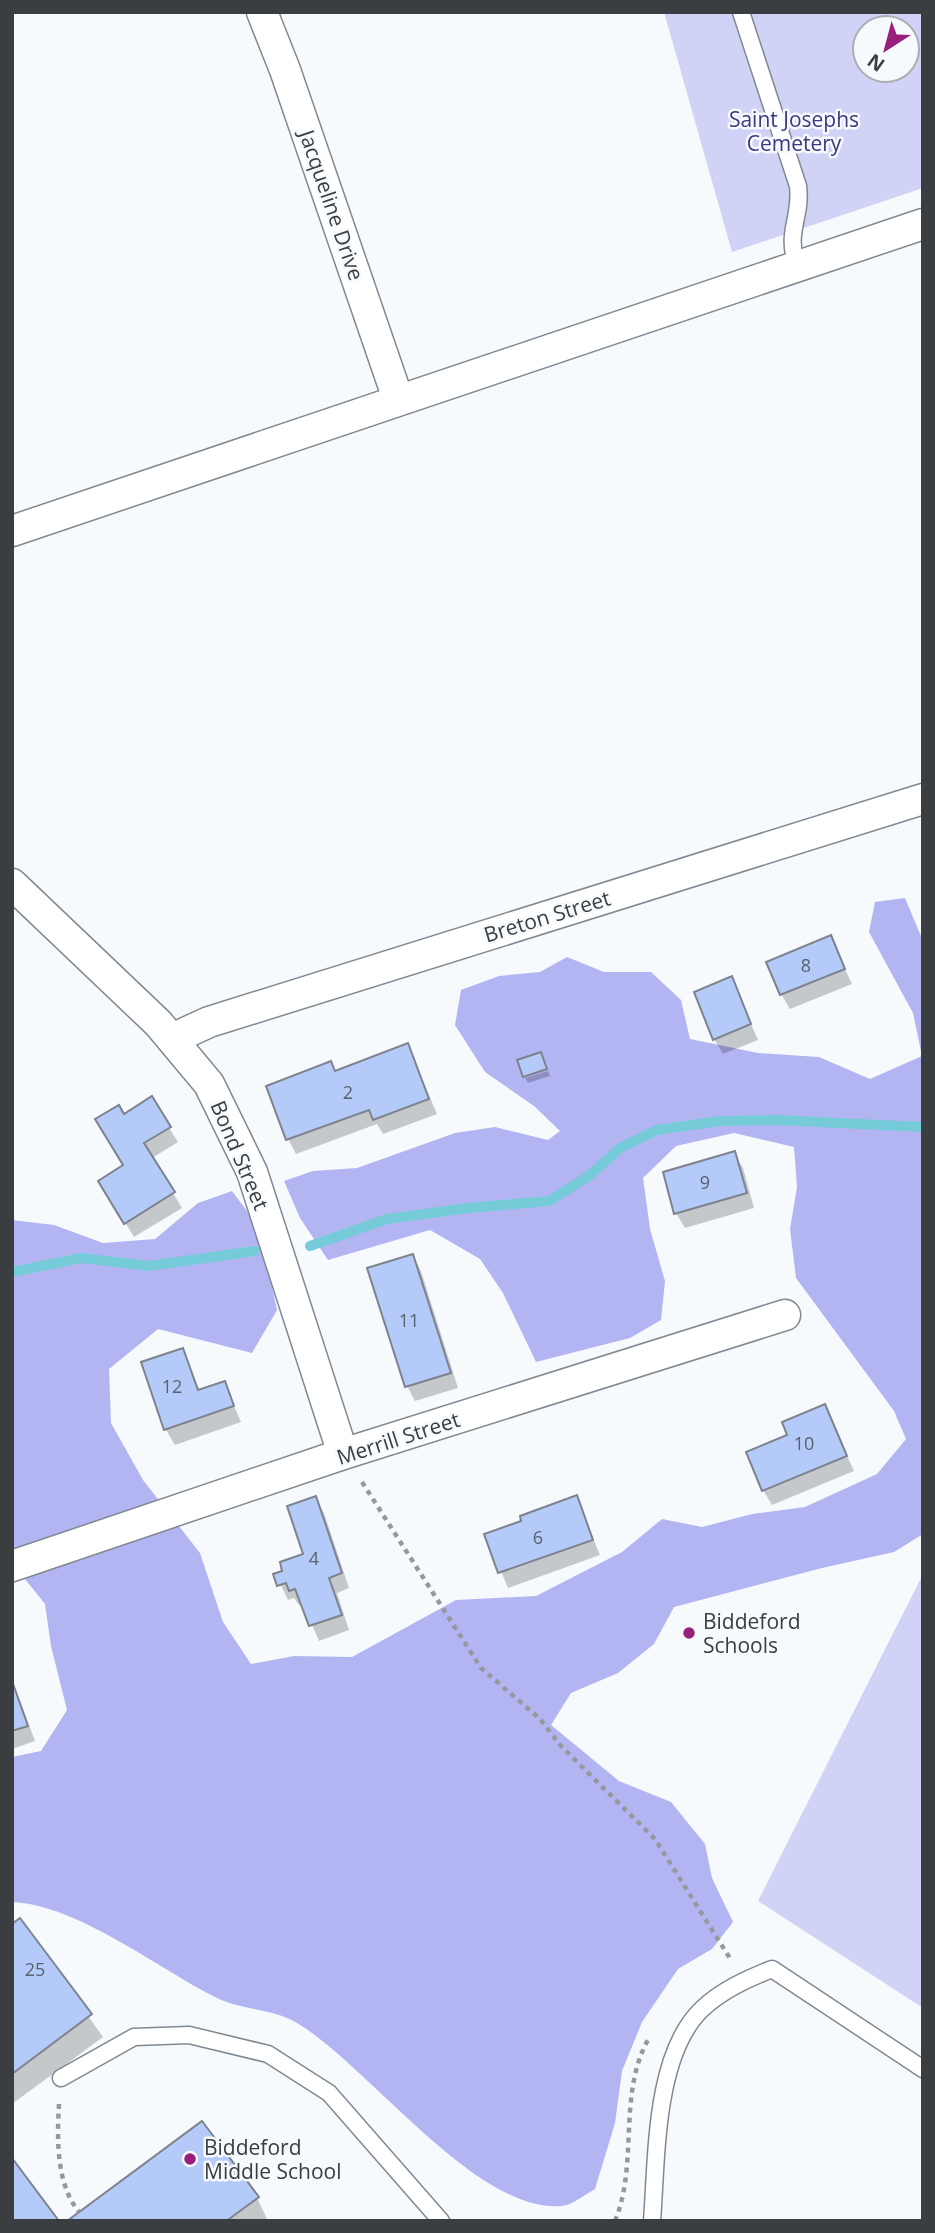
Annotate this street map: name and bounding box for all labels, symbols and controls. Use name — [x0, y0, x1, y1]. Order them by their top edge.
north arrow — [851, 14, 921, 84]
text: N — [862, 48, 890, 78]
park label: Saint Josephs Cemetery — [729, 105, 859, 157]
street label: Jacqueline Drive — [293, 124, 371, 284]
street label: Breton Street — [480, 883, 614, 949]
house number: 8 — [801, 953, 811, 977]
house number: 2 — [343, 1080, 353, 1104]
street label: Bond Street — [204, 1096, 276, 1214]
house number: 9 — [700, 1170, 710, 1194]
house number: 11 — [399, 1308, 419, 1332]
house number: 12 — [162, 1374, 182, 1398]
street label: Merrill Street — [333, 1405, 463, 1471]
house number: 10 — [794, 1431, 814, 1455]
house number: 6 — [533, 1525, 543, 1549]
house number: 4 — [309, 1546, 319, 1570]
place label: Biddeford Schools — [703, 1607, 800, 1659]
marker: Biddeford Schools — [681, 1625, 697, 1641]
house number: 25 — [25, 1957, 45, 1981]
place label: Biddeford Middle School — [204, 2133, 341, 2185]
marker: Biddeford Middle School — [182, 2151, 198, 2167]

